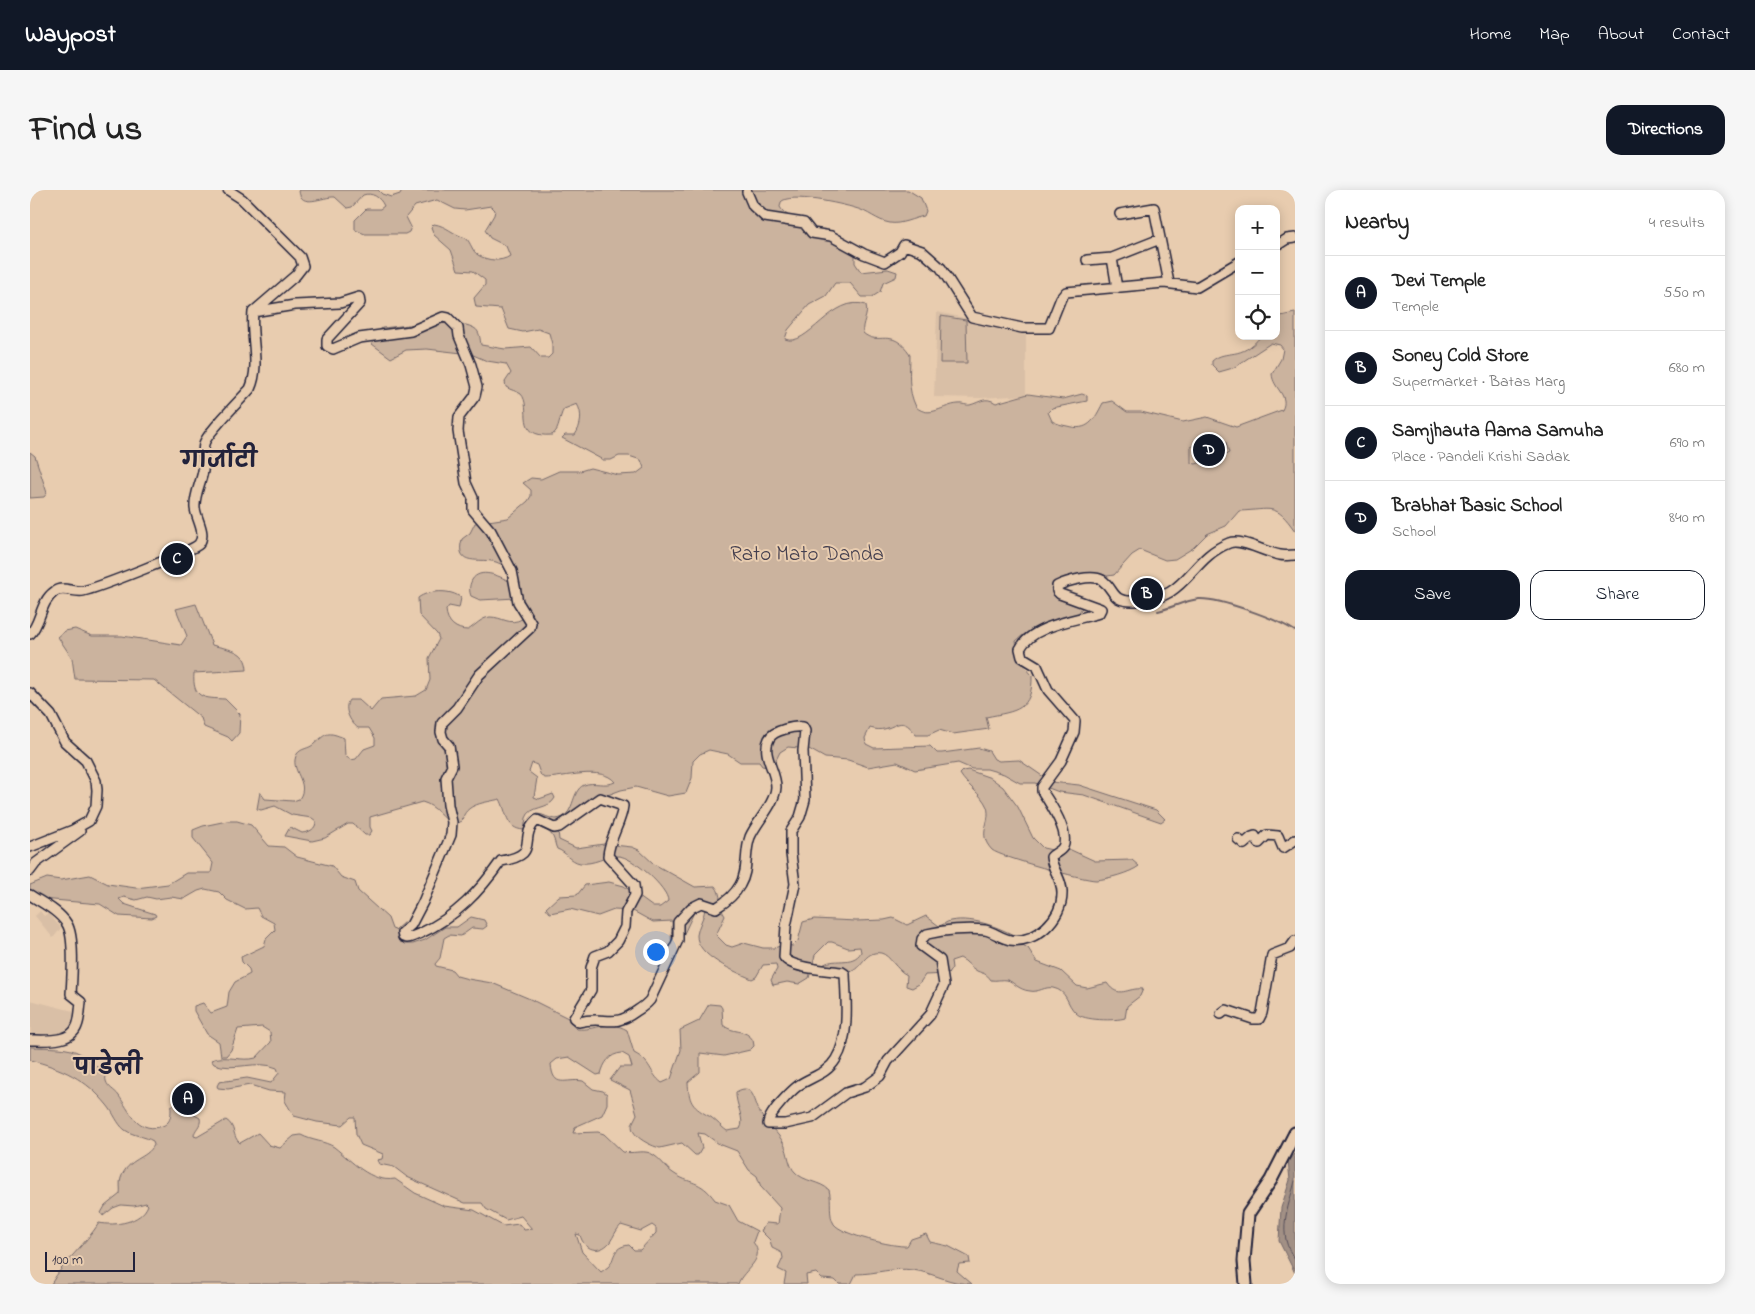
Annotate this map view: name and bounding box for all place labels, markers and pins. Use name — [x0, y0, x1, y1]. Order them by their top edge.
pin: D — [1193, 431, 1225, 469]
pin: C — [161, 540, 193, 578]
pin: B — [1131, 575, 1163, 613]
pin: A — [172, 1080, 204, 1118]

